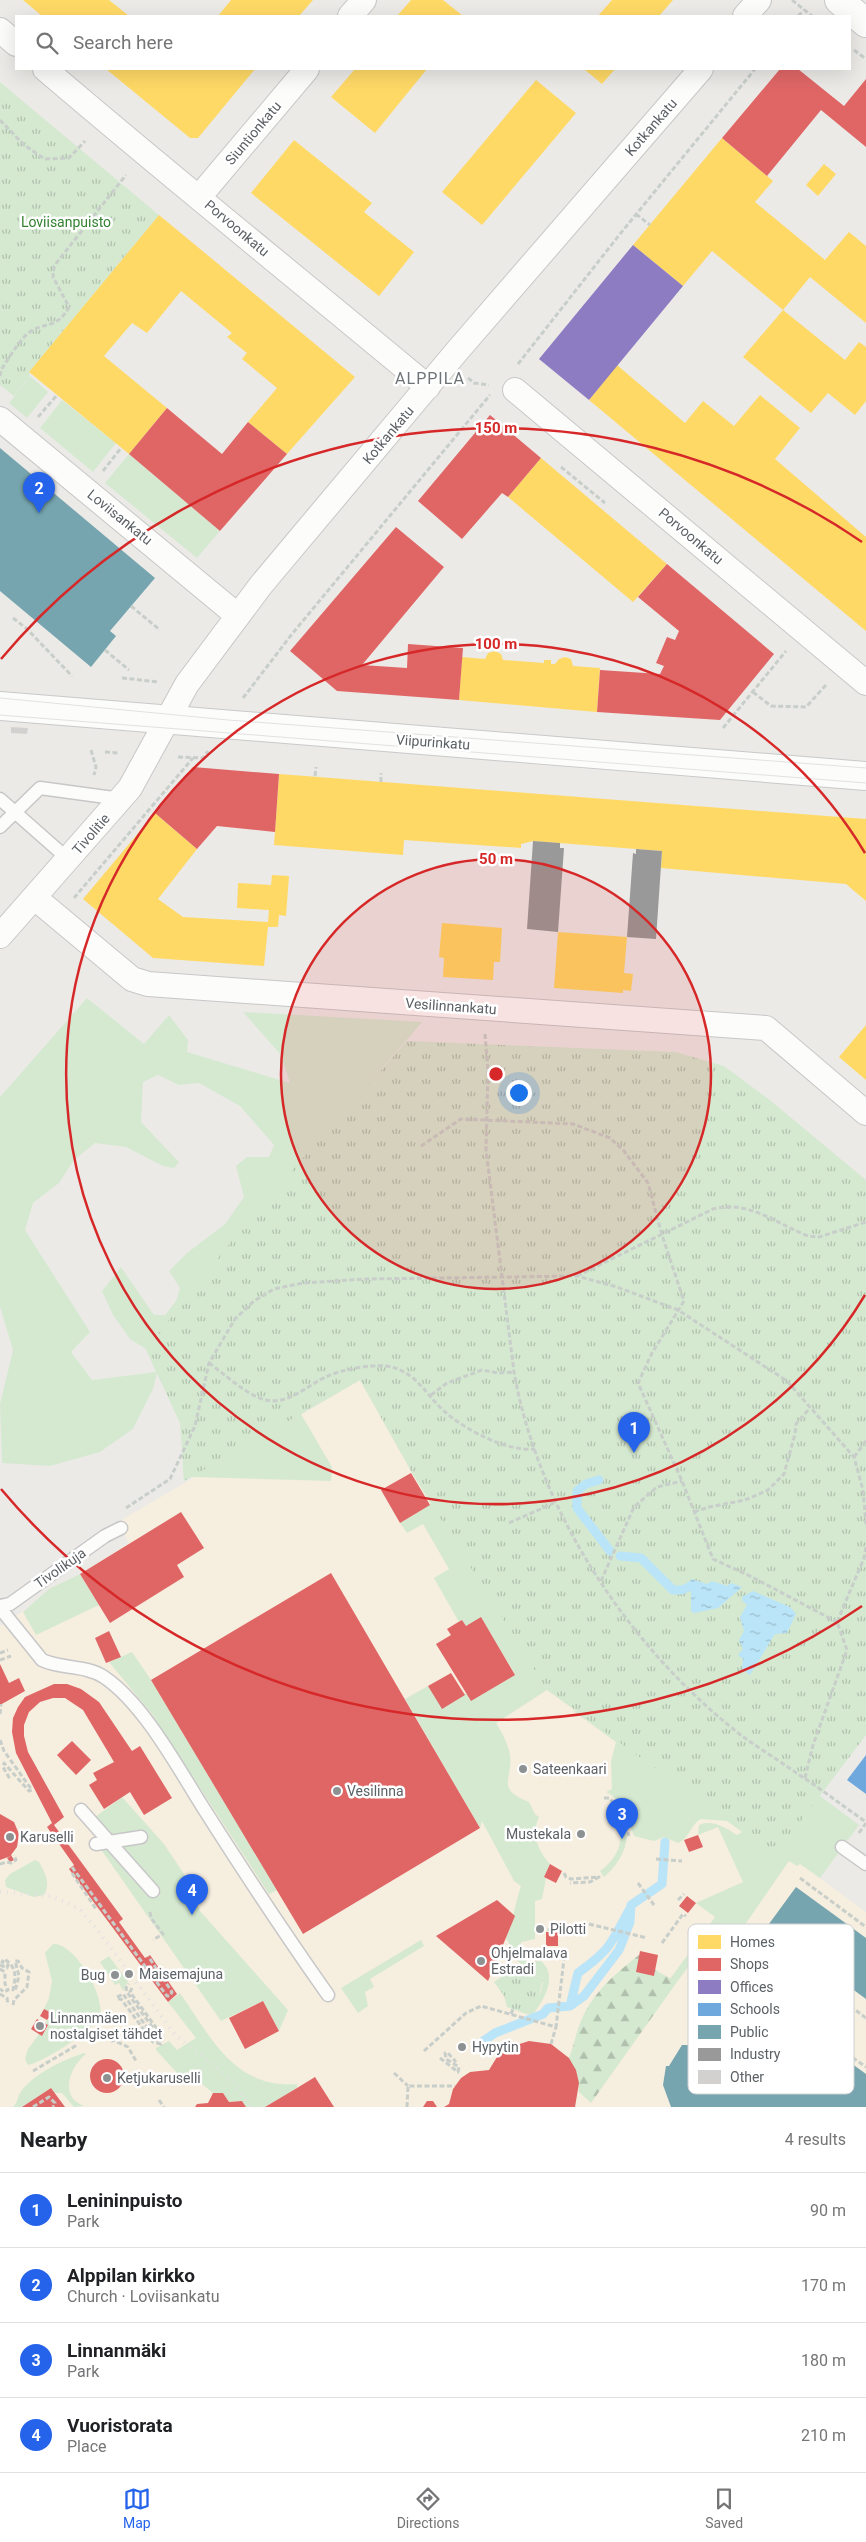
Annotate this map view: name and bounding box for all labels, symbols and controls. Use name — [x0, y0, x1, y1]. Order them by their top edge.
search box — [15, 15, 851, 70]
icon: search — [33, 29, 61, 57]
text: Search here — [73, 31, 173, 54]
street label: Kotkankatu — [622, 95, 680, 159]
street label: Siuntionkatu — [222, 98, 284, 168]
street label: Porvoonkatu — [202, 196, 272, 260]
park label: Loviisanpuisto — [21, 214, 111, 230]
district label: ALPPILA — [395, 369, 465, 388]
street label: Kotkankatu — [359, 403, 417, 467]
text: 150 m — [475, 419, 517, 437]
pin: 2 — [23, 472, 55, 513]
street label: Loviisankatu — [84, 486, 156, 548]
street label: Porvoonkatu — [656, 504, 726, 568]
text: 100 m — [475, 635, 517, 653]
street label: Viipurinkatu — [395, 731, 471, 753]
street label: Tivolitie — [69, 810, 113, 858]
text: 50 m — [479, 850, 513, 868]
street label: Vesilinnankatu — [405, 995, 497, 1017]
centre of rings — [487, 1065, 505, 1083]
your location — [506, 1080, 532, 1106]
pin: 1 — [618, 1412, 650, 1453]
street label: Tivolikuja — [31, 1545, 89, 1591]
place label: Sateenkaari — [533, 1761, 607, 1777]
marker: Sateenkaari — [517, 1763, 529, 1775]
place label: Vesilinna — [347, 1783, 404, 1799]
marker: Vesilinna — [331, 1785, 343, 1797]
pin: 3 — [606, 1798, 638, 1839]
place label: Mustekala — [506, 1826, 571, 1842]
marker: Mustekala — [575, 1828, 587, 1840]
place label: Karuselli — [20, 1829, 74, 1845]
marker: Karuselli — [4, 1831, 16, 1843]
pin: 4 — [176, 1874, 208, 1915]
place label: Pilotti — [550, 1921, 586, 1937]
marker: Pilotti — [534, 1923, 546, 1935]
legend — [688, 1924, 854, 2094]
text: Homes — [730, 1934, 775, 1950]
place label: Ohjelmalava Estradi — [491, 1945, 568, 1977]
marker: Ohjelmalava Estradi — [475, 1955, 487, 1967]
text: Shops — [730, 1956, 769, 1972]
place label: Maisemajuna — [139, 1966, 223, 1982]
place label: Bug — [81, 1967, 105, 1983]
marker: Maisemajuna — [123, 1968, 135, 1980]
marker: Bug — [109, 1969, 121, 1981]
text: Offices — [730, 1979, 774, 1995]
text: Schools — [730, 2001, 780, 2017]
place label: Linnanmäen nostalgiset tähdet — [50, 2010, 163, 2042]
marker: Linnanmäen nostalgiset tähdet — [34, 2020, 46, 2032]
text: Public — [730, 2024, 769, 2040]
place label: Hypytin — [472, 2039, 519, 2055]
marker: Hypytin — [456, 2041, 468, 2053]
text: Industry — [730, 2046, 781, 2062]
text: Other — [730, 2069, 764, 2085]
place label: Ketjukaruselli — [117, 2070, 201, 2086]
marker: Ketjukaruselli — [101, 2072, 113, 2084]
text: Nearby — [20, 2128, 87, 2152]
text: 4 results — [785, 2130, 846, 2149]
text: Lenininpuisto — [67, 2189, 183, 2212]
text: 1 — [31, 2201, 41, 2220]
text: 90 m — [810, 2201, 846, 2220]
text: Park — [67, 2212, 99, 2231]
text: Alppilan kirkko — [67, 2264, 195, 2287]
text: 2 — [31, 2276, 41, 2295]
text: 170 m — [801, 2276, 846, 2295]
text: Church · Loviisankatu — [67, 2287, 219, 2306]
text: Linnanmäki — [67, 2339, 166, 2362]
text: 3 — [31, 2351, 41, 2370]
text: 180 m — [801, 2351, 846, 2370]
text: Park — [67, 2362, 99, 2381]
text: Vuoristorata — [67, 2414, 173, 2437]
text: 4 — [31, 2426, 41, 2445]
text: 210 m — [801, 2426, 846, 2445]
text: Place — [67, 2437, 107, 2456]
tab: Map — [123, 2485, 151, 2531]
tab: Directions — [397, 2485, 460, 2531]
tab: Saved — [705, 2485, 743, 2531]

